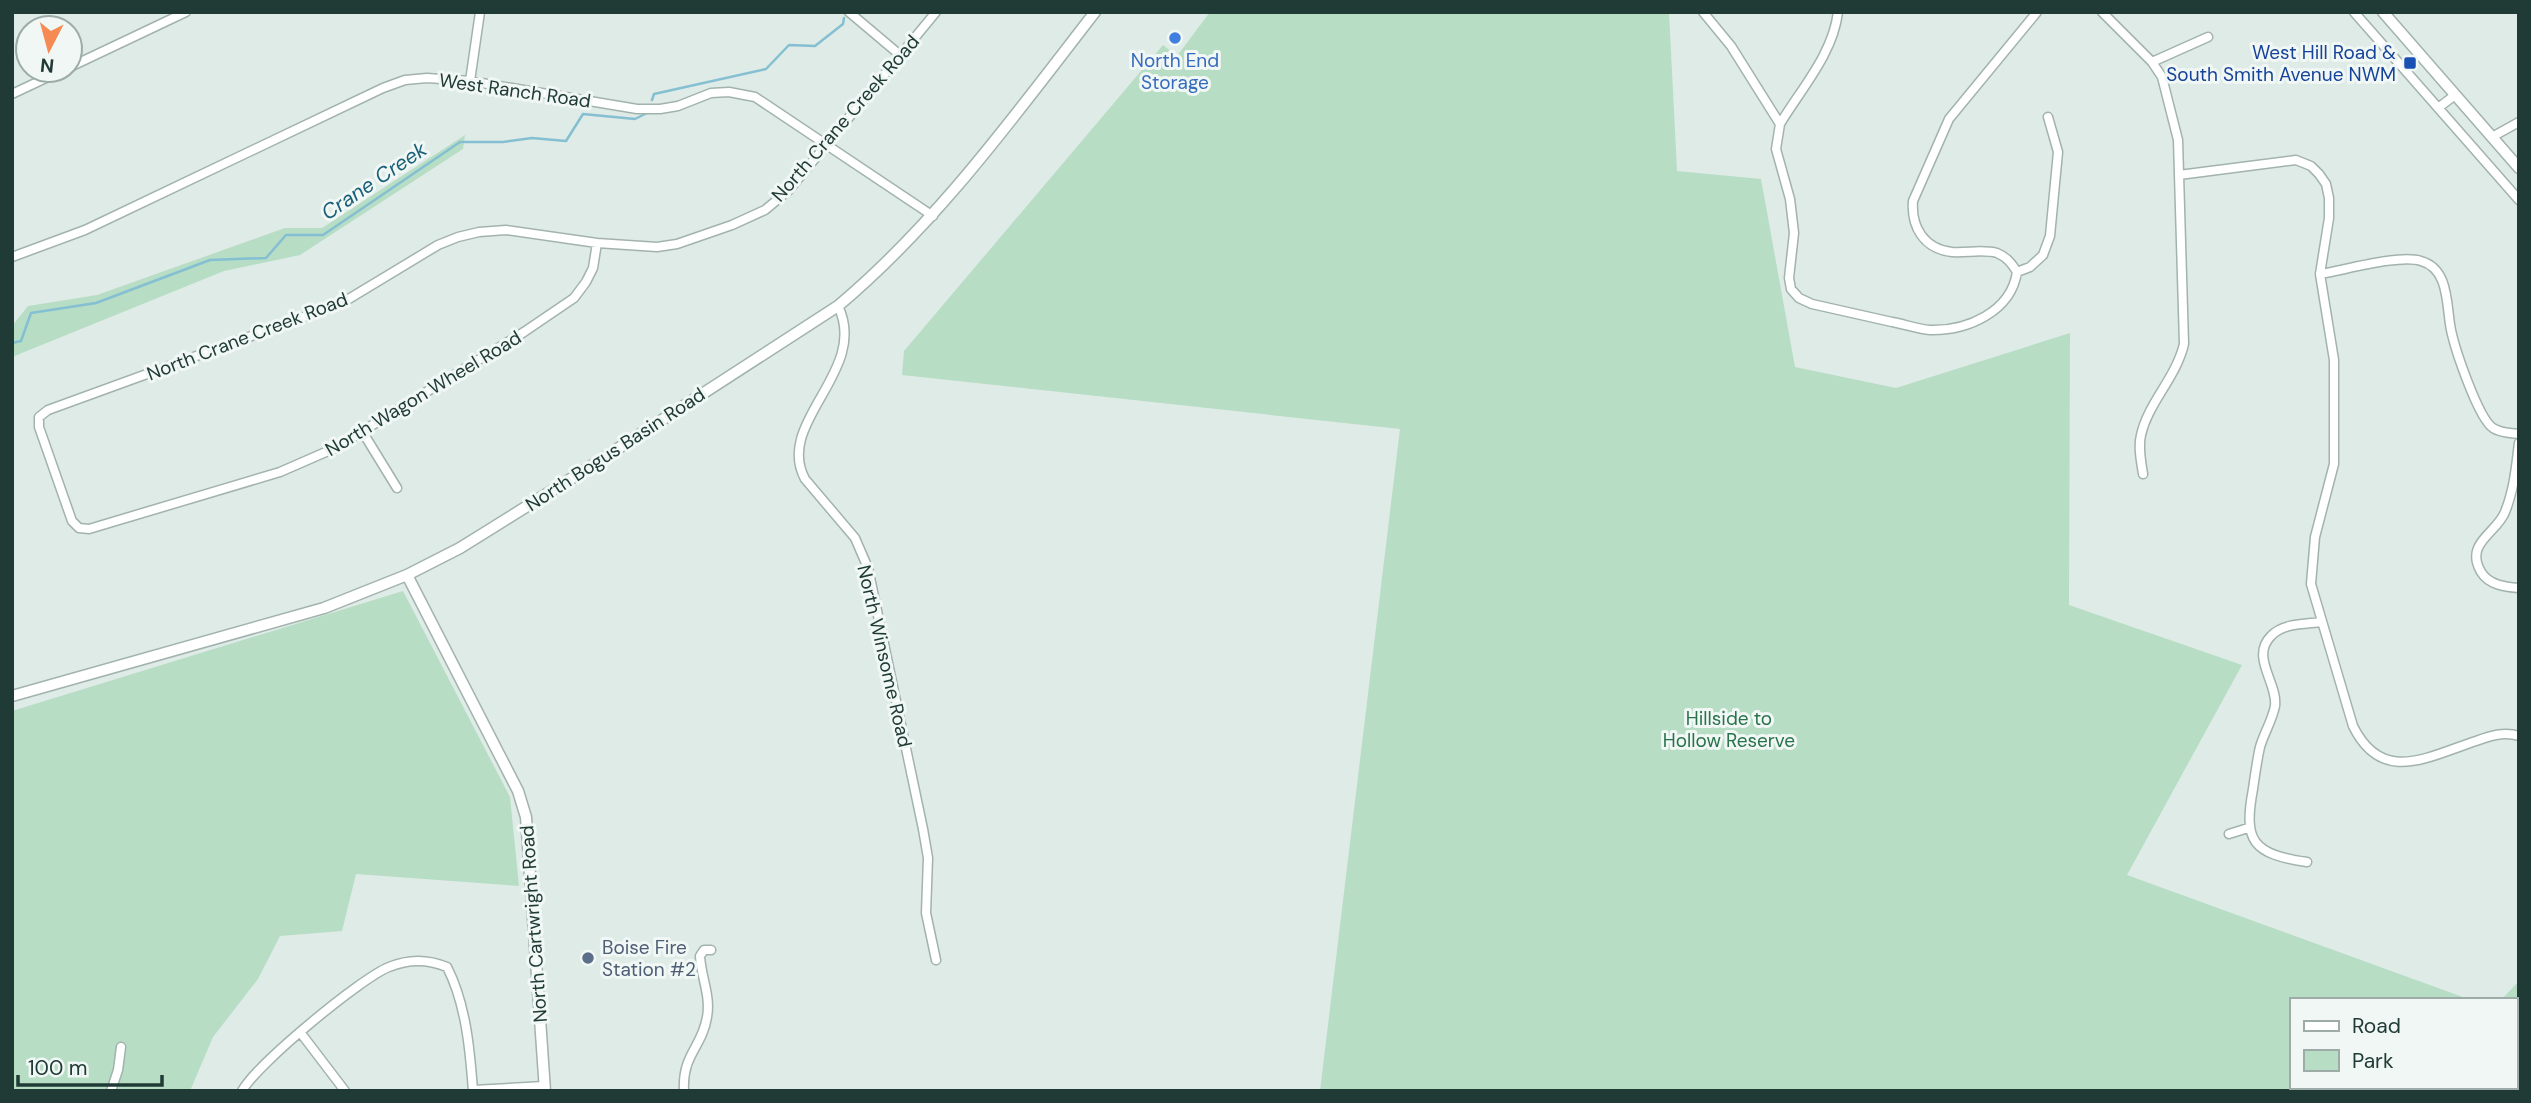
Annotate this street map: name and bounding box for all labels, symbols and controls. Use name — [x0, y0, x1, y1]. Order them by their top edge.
north arrow — [14, 14, 84, 84]
street label: North Crane Creek Road — [766, 30, 925, 207]
marker: North End Storage — [1167, 30, 1183, 46]
place label: West Hill Road & South Smith Avenue NWM — [2166, 40, 2396, 87]
place label: North End Storage — [1131, 48, 1219, 95]
text: N — [39, 52, 55, 79]
marker: West Hill Road & South Smith Avenue NWM — [2402, 55, 2418, 71]
street label: West Ranch Road — [437, 67, 593, 114]
water label: Crane Creek — [316, 135, 432, 227]
street label: North Crane Creek Road — [143, 287, 351, 386]
street label: North Wagon Wheel Road — [321, 325, 526, 462]
street label: North Bogus Basin Road — [521, 382, 710, 517]
street label: North Winsome Road — [851, 562, 918, 750]
park label: Hillside to Hollow Reserve — [1663, 706, 1795, 753]
street label: North Cartwright Road — [514, 825, 553, 1023]
place label: Boise Fire Station #2 — [602, 935, 696, 982]
marker: Boise Fire Station #2 — [580, 950, 596, 966]
legend — [2290, 998, 2517, 1089]
text: Road — [2352, 1012, 2401, 1040]
scale bar — [18, 1044, 161, 1088]
text: Park — [2352, 1047, 2394, 1075]
text: 100 m — [28, 1054, 88, 1082]

